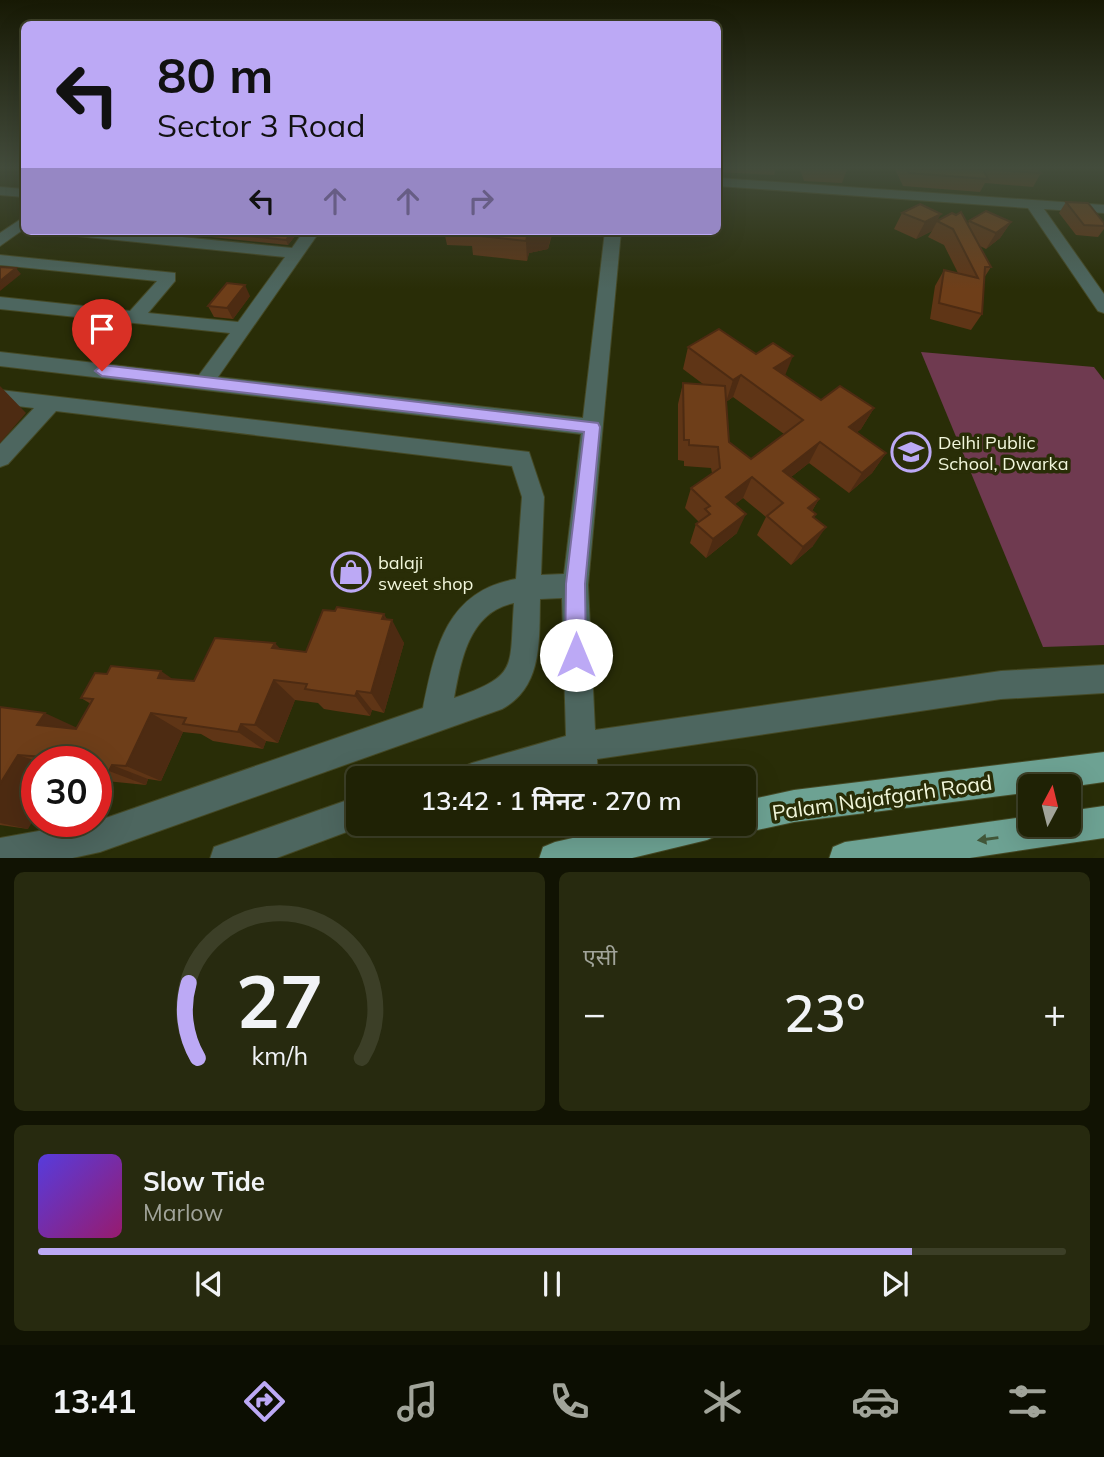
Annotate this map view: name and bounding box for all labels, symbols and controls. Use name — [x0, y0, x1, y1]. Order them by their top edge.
text: 80 m — [157, 44, 273, 105]
icon: left — [42, 49, 133, 140]
text: Sector 3 Road — [157, 105, 365, 145]
icon: left — [243, 182, 281, 220]
icon: ahead — [316, 182, 354, 220]
icon: ahead — [389, 182, 427, 220]
icon: right — [462, 182, 500, 220]
pin — [72, 299, 132, 371]
icon: arrive — [83, 310, 121, 348]
school or university icon: Delhi Public School, Dwarka — [890, 431, 932, 473]
place label: Delhi Public School, Dwarka — [938, 431, 1069, 475]
shop icon: balaji sweet shop — [330, 551, 372, 593]
place label: balaji sweet shop — [378, 551, 473, 595]
position arrow — [539, 618, 613, 692]
speed limit sign: 30 — [21, 746, 112, 837]
street label: Palam Najafgarh Road — [770, 769, 994, 825]
north arrow — [1018, 774, 1082, 836]
map controls — [1018, 774, 1081, 837]
text: 13:42 · 1 मिनट · 270 m — [421, 784, 681, 817]
one-way arrow — [977, 833, 999, 844]
text: एसी — [583, 942, 617, 971]
text: 27 — [236, 955, 323, 1046]
text: 23° — [784, 980, 865, 1045]
text: − — [583, 989, 606, 1037]
text: + — [1043, 989, 1066, 1037]
text: km/h — [251, 1039, 308, 1070]
text: Slow Tide — [143, 1165, 265, 1198]
text: Marlow — [143, 1198, 223, 1227]
icon: previous — [190, 1265, 228, 1303]
icon: pause — [533, 1265, 571, 1303]
icon: next — [876, 1265, 914, 1303]
icon: directions — [240, 1377, 289, 1426]
icon: music — [393, 1377, 442, 1426]
icon: phone — [545, 1377, 594, 1426]
icon: climate — [698, 1377, 747, 1426]
icon: car — [851, 1377, 900, 1426]
icon: filters — [1003, 1377, 1052, 1426]
text: 13:41 — [52, 1381, 137, 1421]

